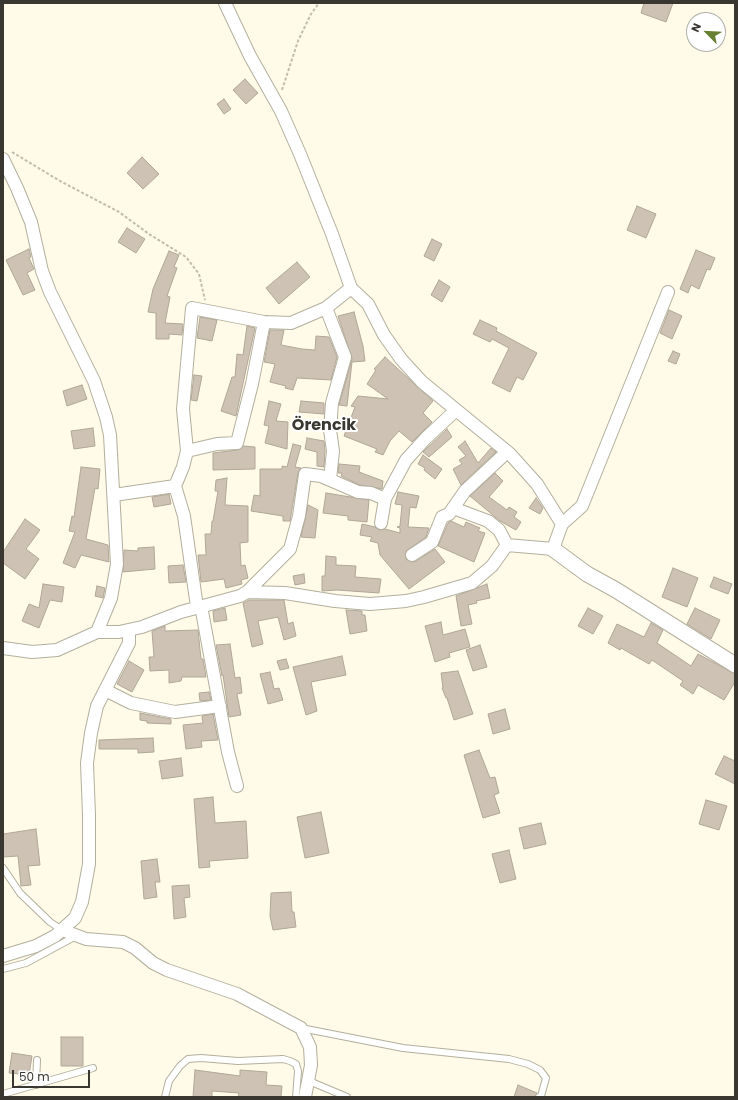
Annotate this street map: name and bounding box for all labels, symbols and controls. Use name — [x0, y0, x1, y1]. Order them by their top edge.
north arrow — [686, 12, 726, 52]
text: N — [687, 20, 705, 35]
district label: Örencik — [292, 416, 356, 436]
scale bar — [14, 1062, 92, 1088]
text: 50 m — [19, 1068, 50, 1085]

